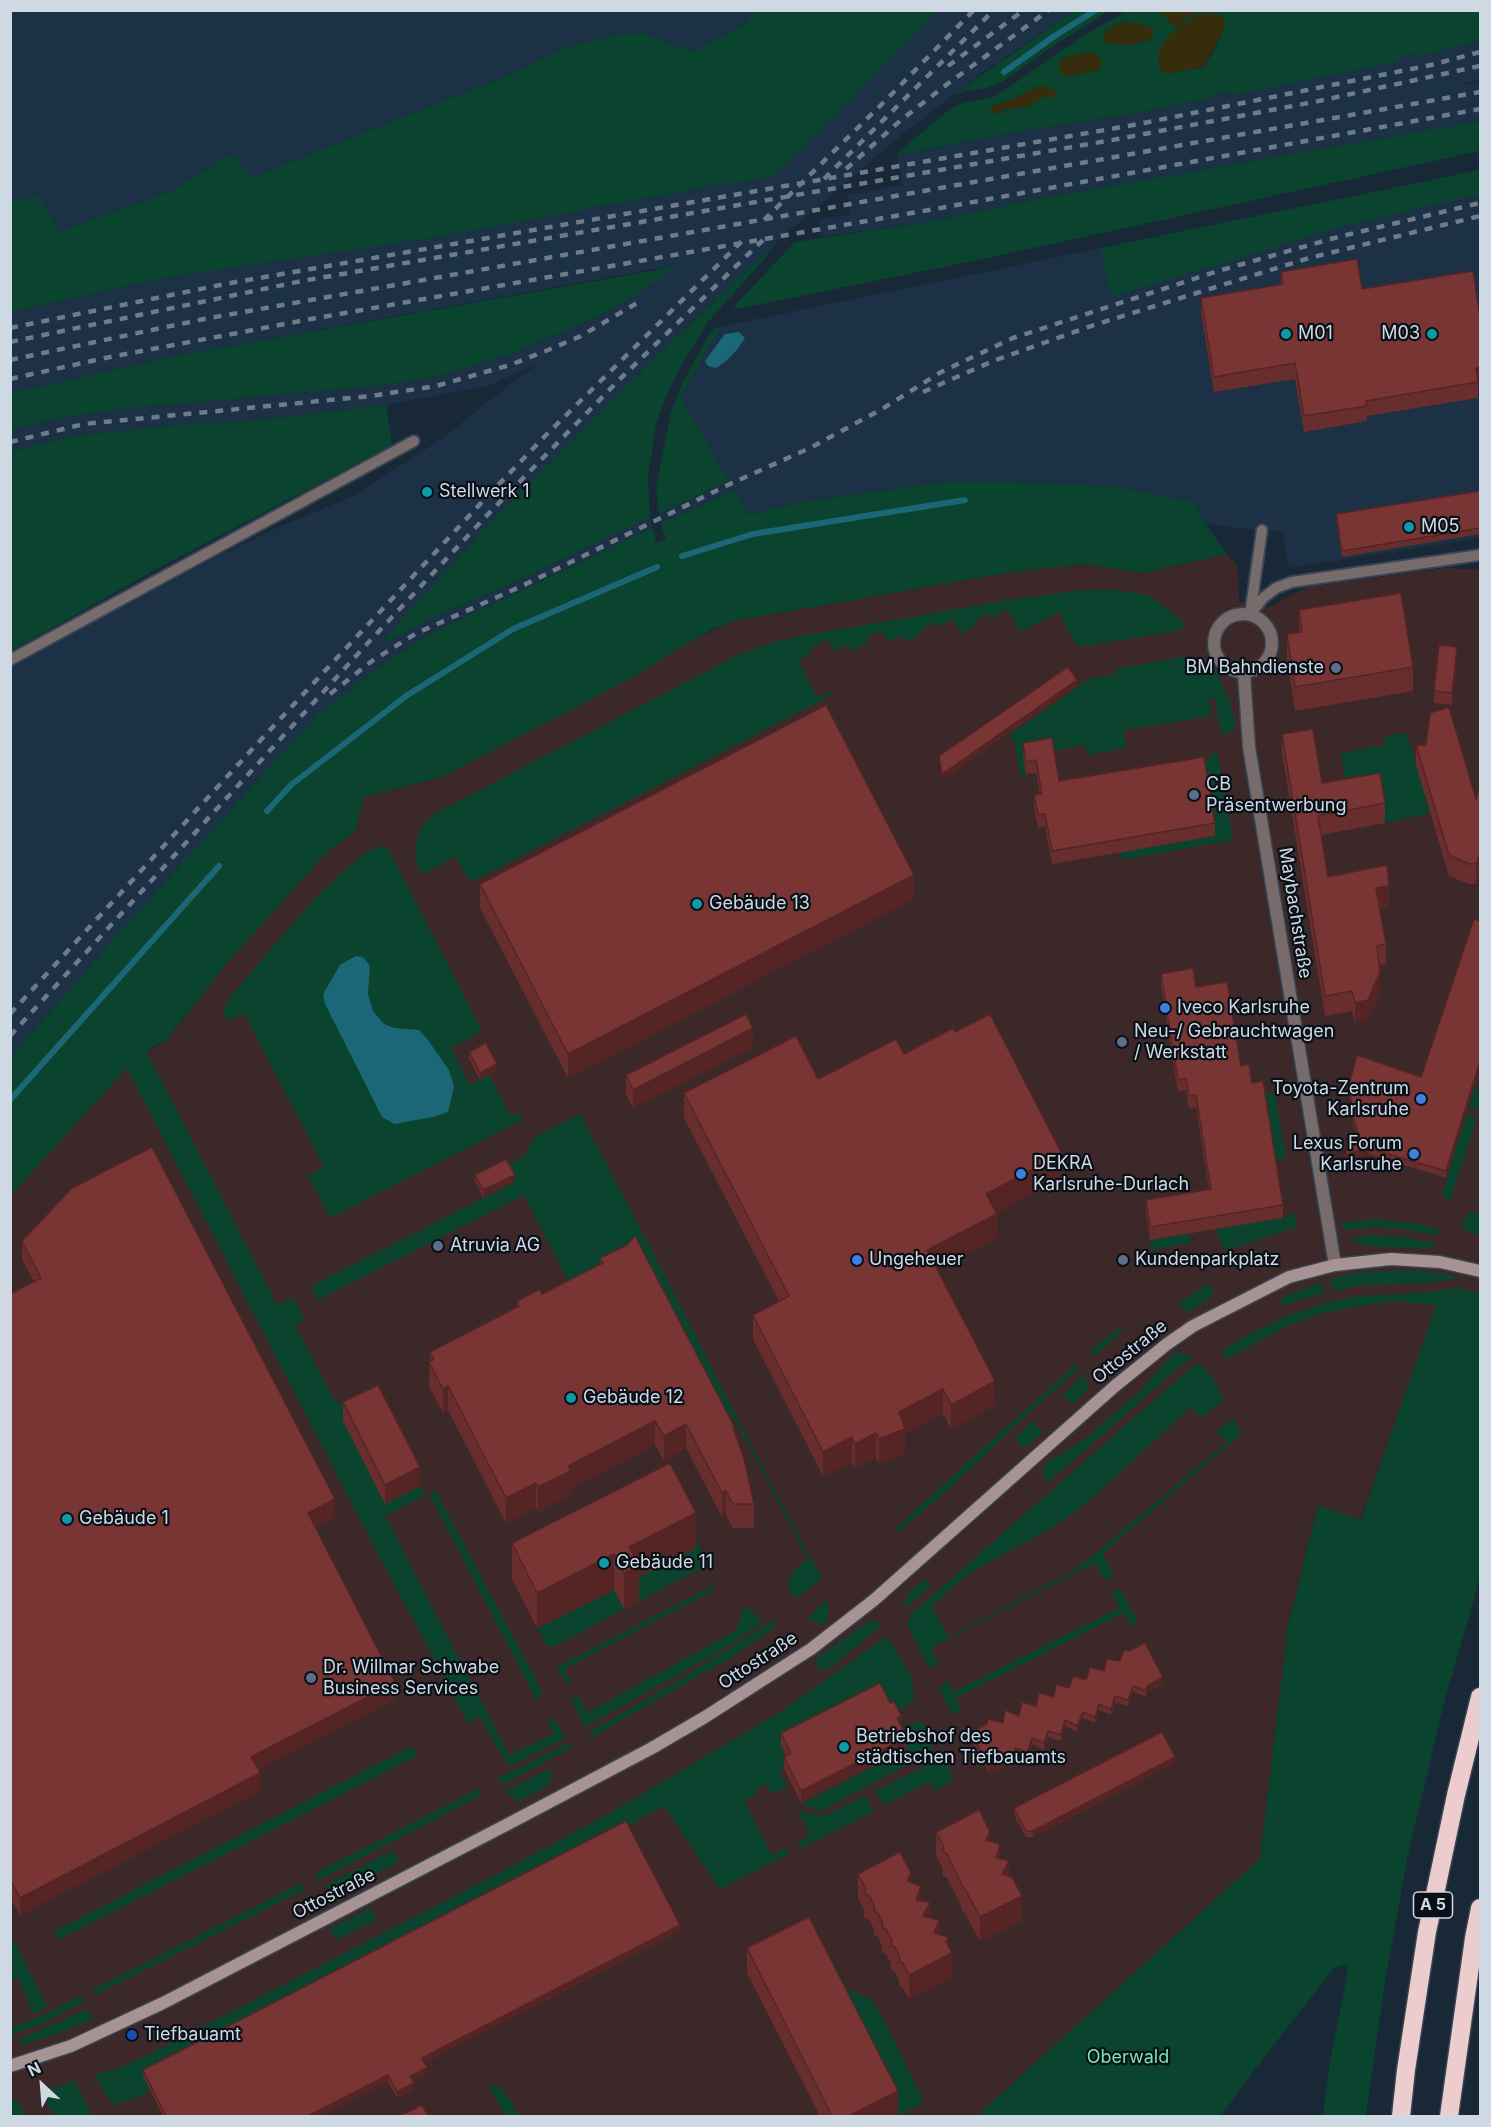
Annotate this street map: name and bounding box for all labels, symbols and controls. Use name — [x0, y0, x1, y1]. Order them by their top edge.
place label: M01 — [1298, 323, 1333, 345]
place label: M03 — [1381, 323, 1420, 345]
marker: M01 — [1279, 327, 1293, 341]
marker: M03 — [1425, 327, 1439, 341]
place label: Stellwerk 1 — [439, 481, 530, 503]
marker: Stellwerk 1 — [420, 485, 434, 499]
place label: M05 — [1421, 516, 1460, 538]
marker: M05 — [1402, 520, 1416, 534]
place label: BM Bahndienste — [1186, 657, 1324, 679]
marker: BM Bahndienste — [1329, 661, 1343, 675]
place label: CB Präsentwerbung — [1206, 774, 1346, 816]
marker: CB Präsentwerbung — [1187, 788, 1201, 802]
street label: Maybachstraße — [1274, 846, 1316, 980]
place label: Gebäude 13 — [709, 893, 810, 915]
marker: Gebäude 13 — [690, 897, 704, 911]
place label: Iveco Karlsruhe — [1177, 997, 1310, 1019]
marker: Iveco Karlsruhe — [1158, 1001, 1172, 1015]
place label: Neu-/ Gebrauchtwagen / Werkstatt — [1134, 1021, 1334, 1064]
marker: Neu-/ Gebrauchtwagen / Werkstatt — [1115, 1035, 1129, 1049]
place label: Toyota-Zentrum Karlsruhe — [1272, 1078, 1409, 1120]
marker: Toyota-Zentrum Karlsruhe — [1414, 1092, 1428, 1106]
place label: Lexus Forum Karlsruhe — [1293, 1133, 1402, 1176]
marker: Lexus Forum Karlsruhe — [1407, 1147, 1421, 1161]
place label: DEKRA Karlsruhe-Durlach — [1033, 1153, 1189, 1196]
marker: DEKRA Karlsruhe-Durlach — [1014, 1167, 1028, 1181]
place label: Atruvia AG — [450, 1235, 540, 1257]
marker: Atruvia AG — [431, 1239, 445, 1253]
place label: Ungeheuer — [869, 1249, 964, 1271]
place label: Kundenparkplatz — [1135, 1249, 1279, 1271]
marker: Ungeheuer — [850, 1253, 864, 1267]
marker: Kundenparkplatz — [1116, 1253, 1130, 1267]
street label: Ottostraße — [1088, 1315, 1172, 1389]
place label: Gebäude 12 — [583, 1387, 684, 1409]
marker: Gebäude 12 — [564, 1391, 578, 1405]
place label: Gebäude 1 — [79, 1508, 169, 1530]
marker: Gebäude 1 — [60, 1512, 74, 1526]
place label: Gebäude 11 — [616, 1552, 713, 1574]
marker: Gebäude 11 — [597, 1556, 611, 1570]
street label: Ottostraße — [715, 1628, 801, 1694]
place label: Dr. Willmar Schwabe Business Services — [323, 1657, 499, 1700]
marker: Dr. Willmar Schwabe Business Services — [304, 1671, 318, 1685]
place label: Betriebshof des städtischen Tiefbauamts — [856, 1726, 1066, 1768]
marker: Betriebshof des städtischen Tiefbauamts — [837, 1740, 851, 1754]
street label: Ottostraße — [289, 1864, 379, 1924]
road number: A 5 — [1414, 1892, 1452, 1918]
place label: Tiefbauamt — [144, 2024, 241, 2046]
marker: Tiefbauamt — [125, 2028, 139, 2042]
park label: Oberwald — [1087, 2047, 1169, 2069]
north arrow — [12, 2055, 72, 2115]
text: N — [24, 2057, 44, 2080]

